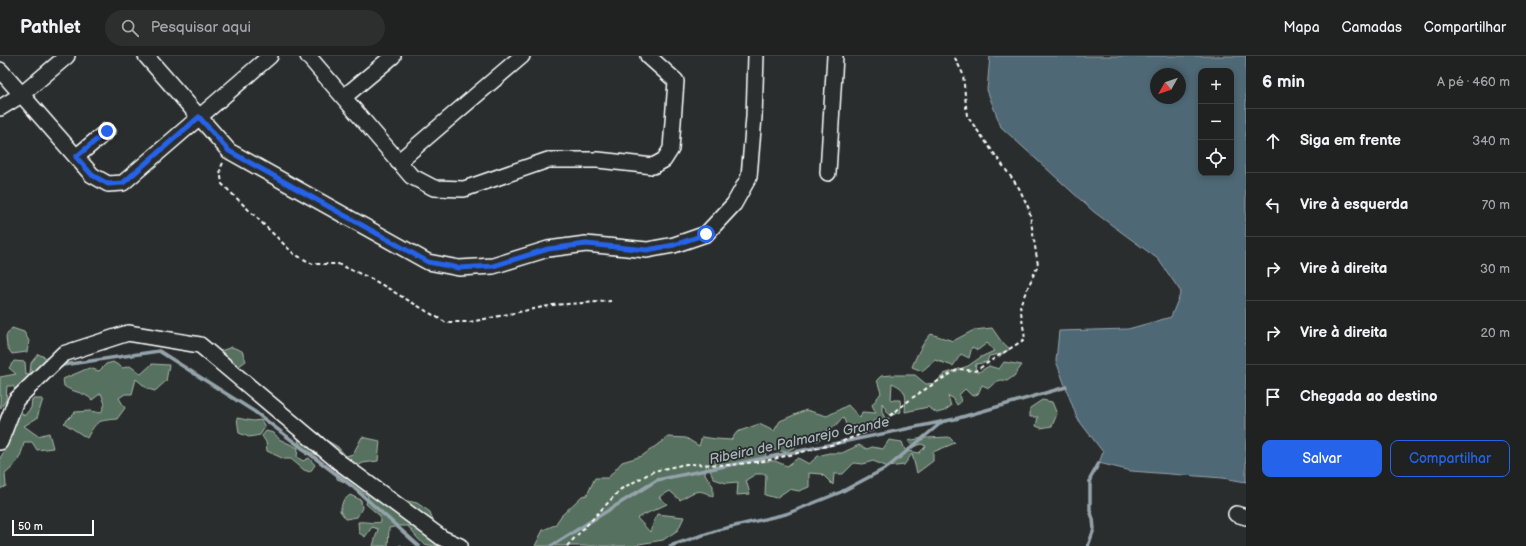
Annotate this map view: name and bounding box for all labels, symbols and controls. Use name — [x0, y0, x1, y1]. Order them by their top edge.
search box — [105, 10, 385, 46]
text: Pathlet — [20, 16, 81, 39]
icon: search — [119, 17, 141, 39]
text: Pesquisar aqui — [151, 18, 251, 37]
text: Mapa — [1284, 19, 1320, 36]
text: Camadas — [1342, 19, 1402, 36]
text: Compartilhar — [1424, 19, 1506, 36]
north arrow — [1150, 68, 1186, 104]
map controls — [1198, 68, 1234, 176]
button: + — [1198, 68, 1234, 104]
text: 6 min — [1262, 72, 1305, 92]
text: A pé · 460 m — [1437, 74, 1510, 90]
button: − — [1198, 104, 1234, 140]
route end — [98, 122, 116, 140]
icon: ahead — [1262, 130, 1284, 152]
text: Siga em frente — [1300, 131, 1401, 150]
text: 340 m — [1472, 133, 1510, 149]
button: locate — [1198, 140, 1234, 176]
icon: left — [1262, 194, 1284, 216]
text: Vire à esquerda — [1300, 195, 1408, 214]
text: 70 m — [1482, 197, 1510, 213]
route start — [697, 225, 715, 243]
icon: right — [1262, 258, 1284, 280]
text: Vire à direita — [1300, 259, 1387, 278]
text: 30 m — [1480, 261, 1510, 277]
icon: right — [1262, 322, 1284, 344]
text: Vire à direita — [1300, 323, 1387, 342]
text: 20 m — [1480, 325, 1510, 341]
icon: arrive — [1262, 386, 1284, 408]
text: Chegada ao destino — [1300, 387, 1438, 406]
water label: Ribeira de Palmarejo Grande — [707, 413, 891, 468]
button: Salvar — [1262, 440, 1382, 477]
button: Compartilhar — [1390, 440, 1510, 477]
scale bar — [12, 518, 94, 537]
text: 50 m — [18, 520, 43, 533]

